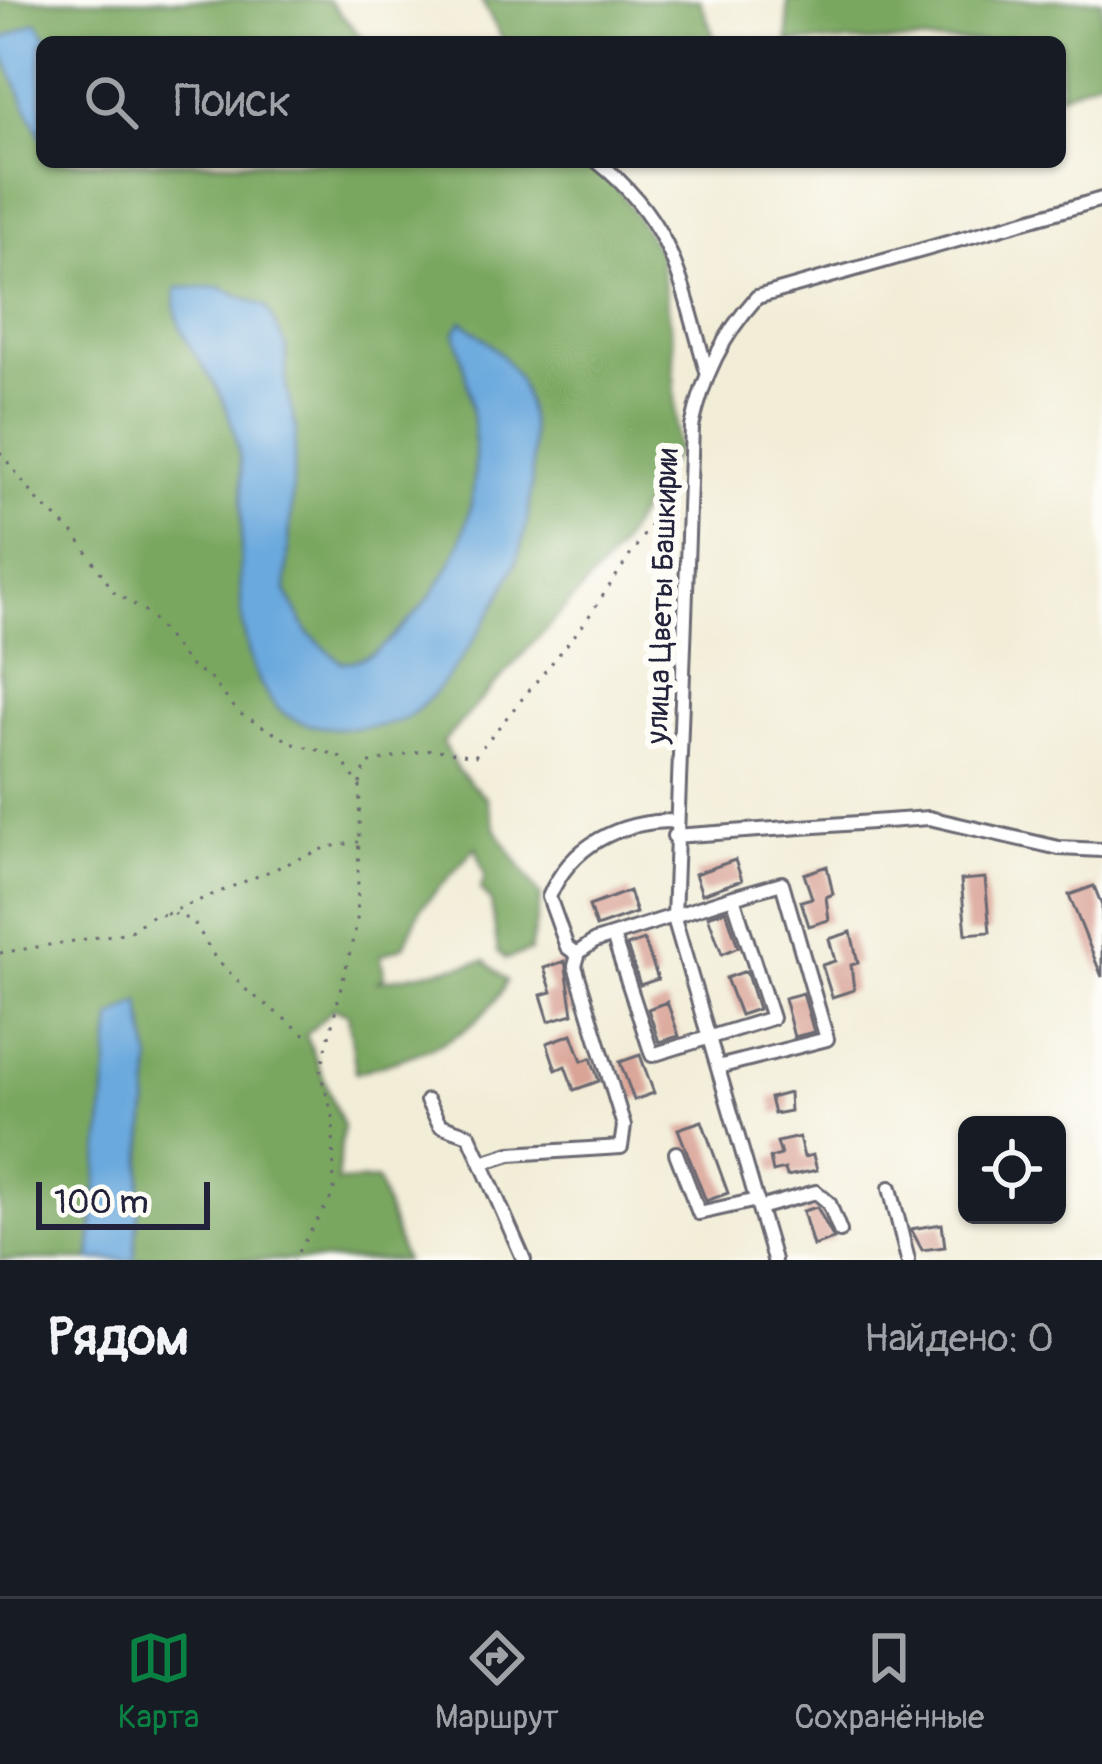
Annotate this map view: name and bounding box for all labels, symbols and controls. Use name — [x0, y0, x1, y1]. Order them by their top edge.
search box — [36, 36, 1066, 168]
icon: search — [78, 69, 144, 135]
text: Поиск — [174, 74, 291, 130]
street label: улица Цветы Башкирии — [639, 448, 686, 745]
map controls — [958, 1116, 1066, 1224]
button: locate — [958, 1116, 1066, 1224]
scale bar — [36, 1176, 210, 1229]
text: 100 m — [54, 1182, 148, 1223]
text: Рядом — [48, 1306, 189, 1370]
text: Найдено: 0 — [864, 1314, 1054, 1363]
tab: Карта — [118, 1625, 199, 1738]
tab: Маршрут — [435, 1625, 559, 1738]
tab: Сохранённые — [794, 1625, 984, 1738]

